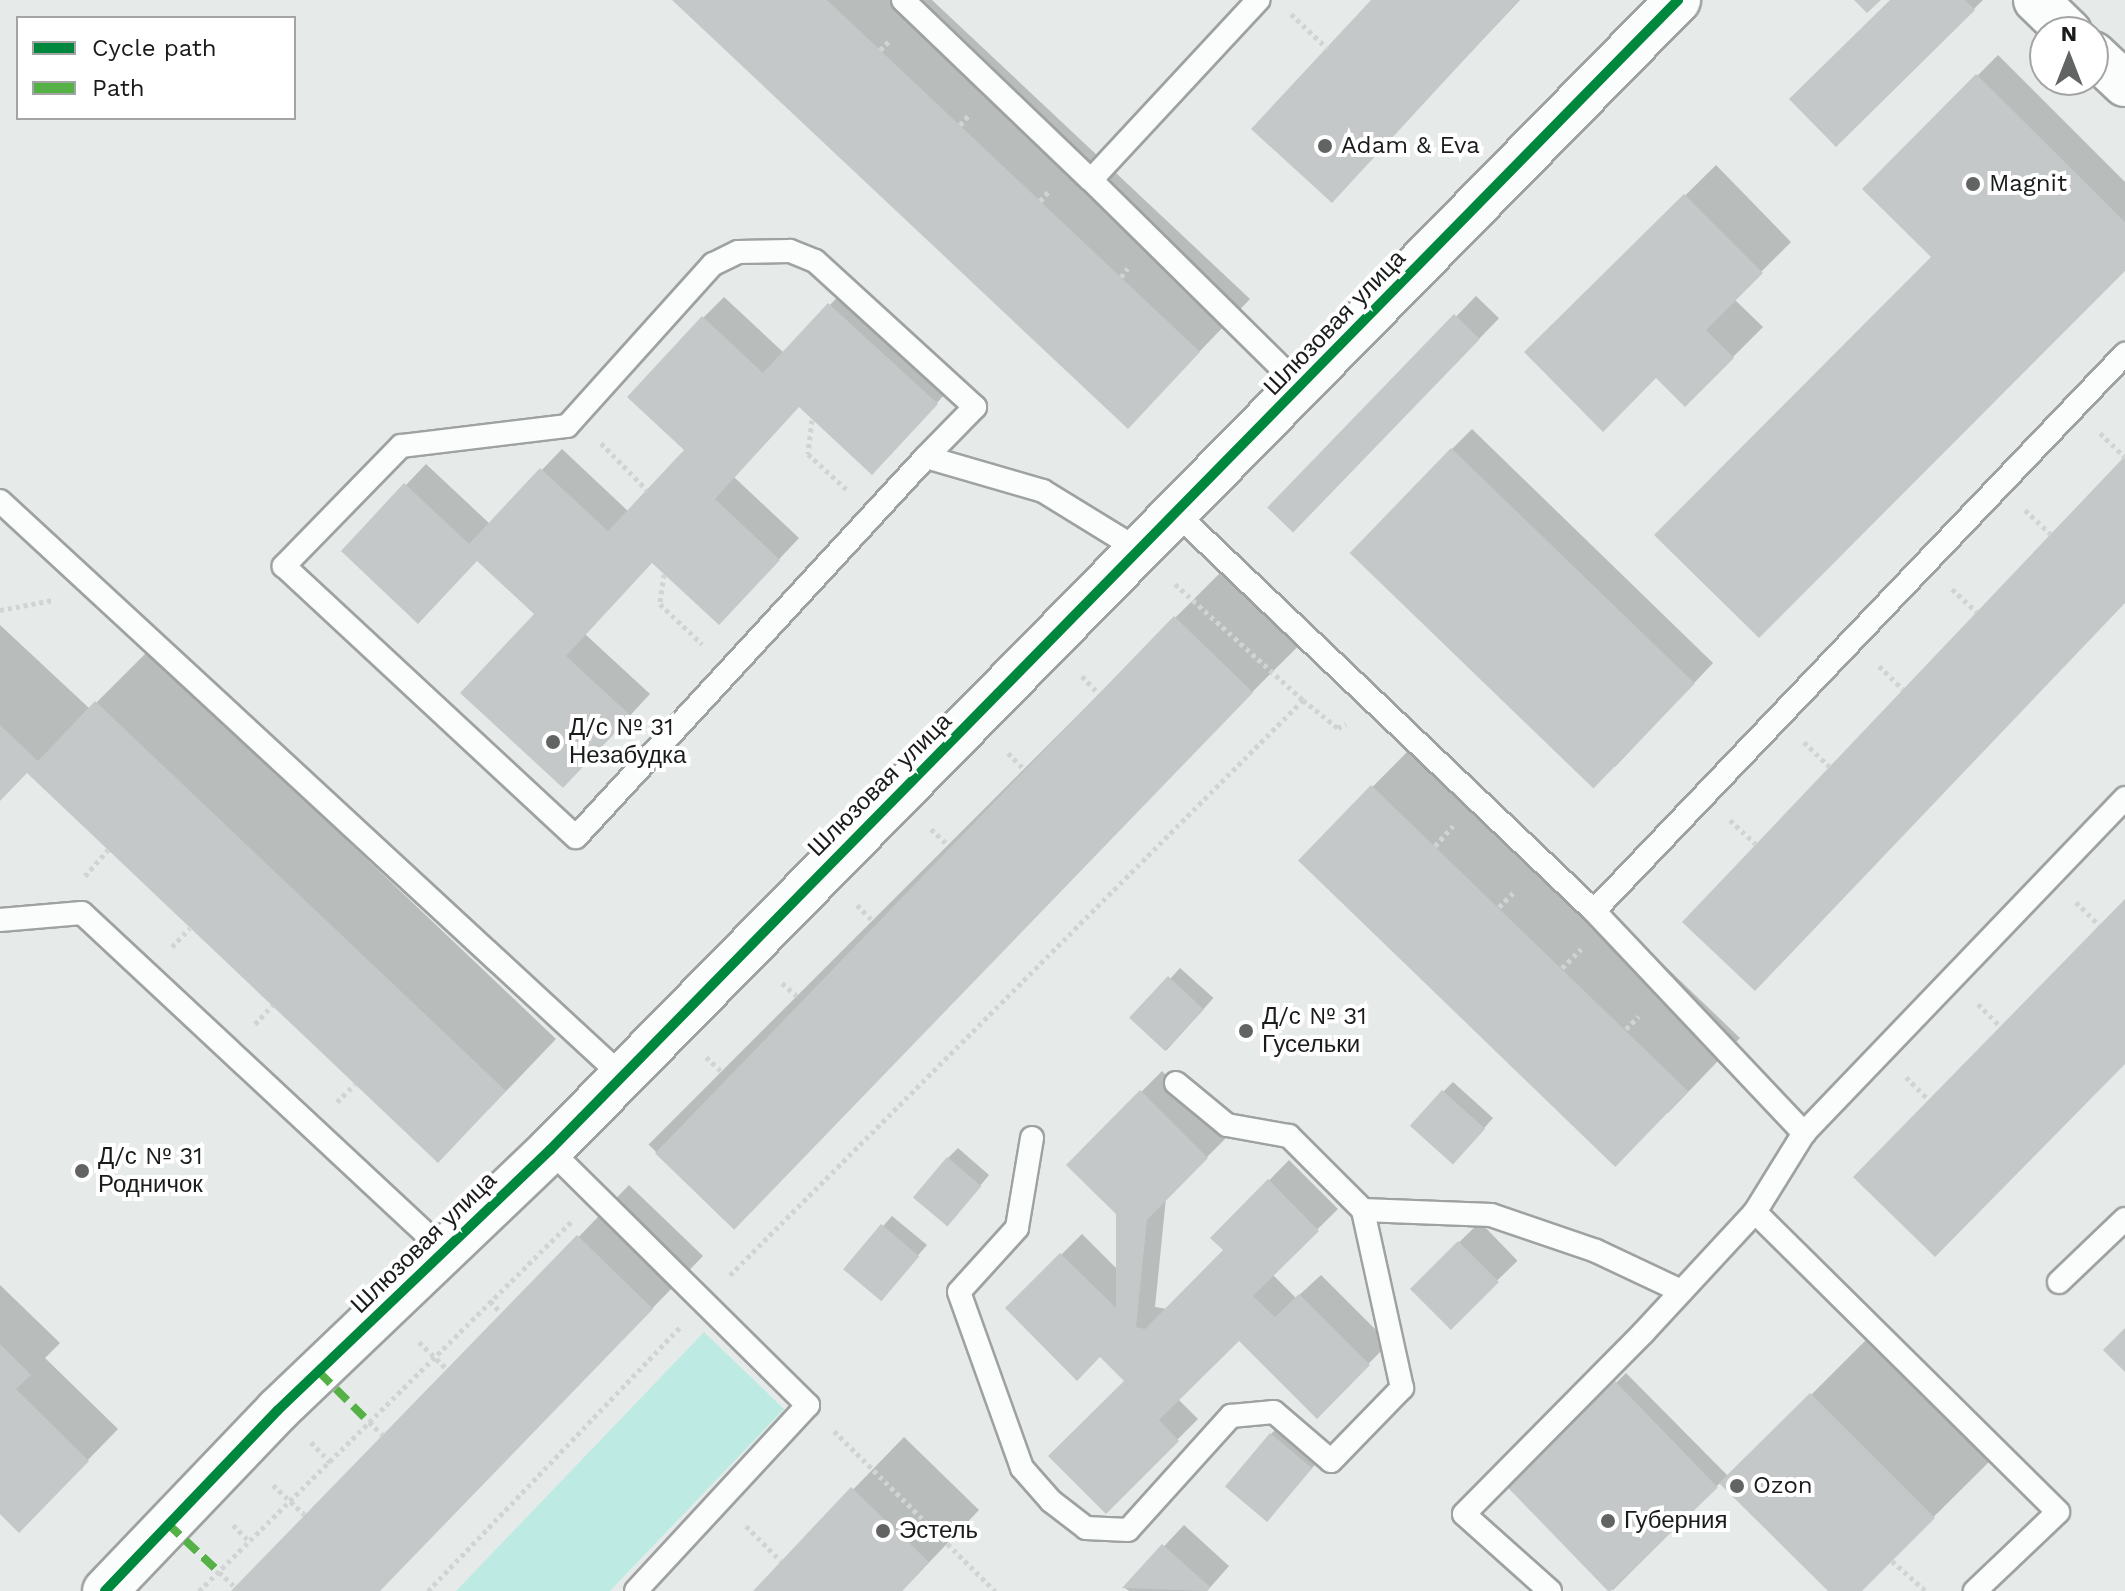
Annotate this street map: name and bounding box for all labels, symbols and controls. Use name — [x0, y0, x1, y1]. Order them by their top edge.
legend — [16, 16, 296, 120]
north arrow — [2029, 16, 2109, 96]
text: N — [2061, 21, 2077, 46]
text: Cycle path — [92, 34, 217, 62]
text: Path — [92, 74, 145, 102]
place label: Adam & Eva — [1341, 132, 1480, 160]
marker: Adam & Eva — [1316, 137, 1334, 155]
place label: Magnit — [1989, 170, 2067, 198]
marker: Magnit — [1964, 175, 1982, 193]
street label: Шлюзовая улица — [1258, 244, 1412, 402]
street label: Шлюзовая улица — [802, 707, 958, 863]
place label: Д/с № 31 Незабудка — [569, 714, 686, 770]
marker: Д/с № 31 Незабудка — [544, 733, 562, 751]
place label: Д/с № 31 Гусельки — [1262, 1003, 1367, 1059]
marker: Д/с № 31 Гусельки — [1237, 1022, 1255, 1040]
place label: Д/с № 31 Родничок — [98, 1143, 203, 1199]
marker: Д/с № 31 Родничок — [73, 1162, 91, 1180]
street label: Шлюзовая улица — [345, 1166, 503, 1320]
place label: Ozon — [1753, 1472, 1813, 1500]
marker: Ozon — [1728, 1477, 1746, 1495]
place label: Губерния — [1624, 1507, 1727, 1535]
marker: Губерния — [1599, 1512, 1617, 1530]
place label: Эстель — [899, 1517, 978, 1545]
marker: Эстель — [874, 1522, 892, 1540]

